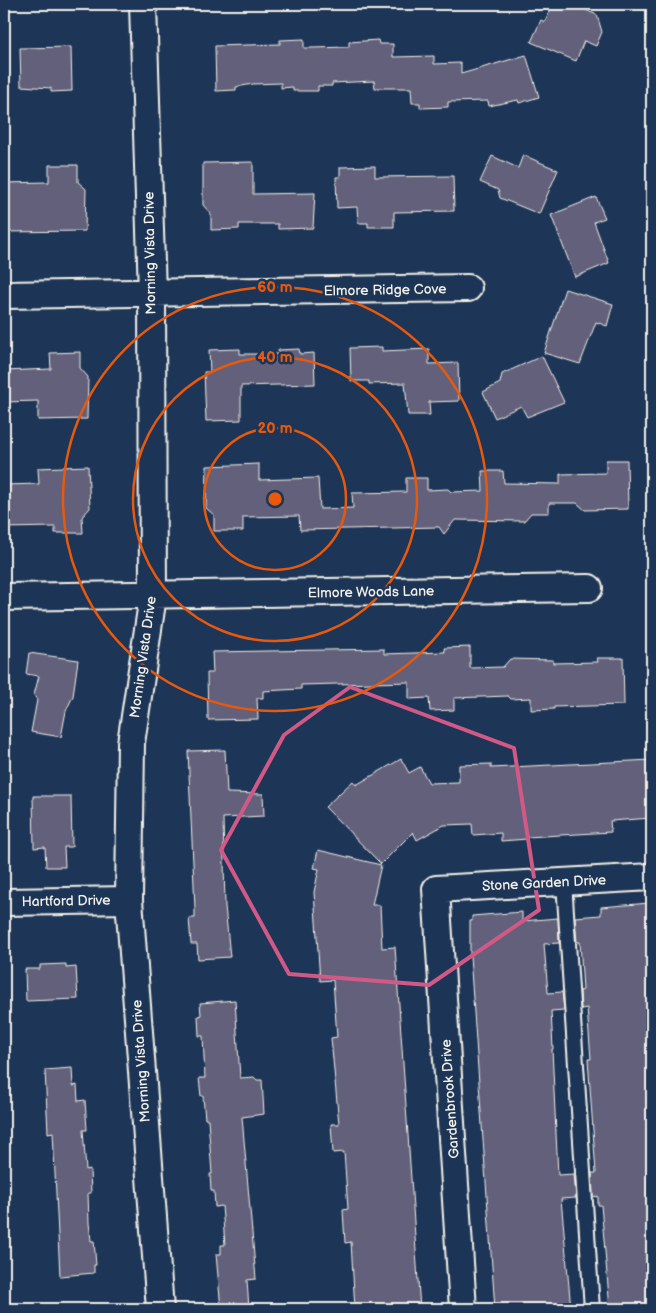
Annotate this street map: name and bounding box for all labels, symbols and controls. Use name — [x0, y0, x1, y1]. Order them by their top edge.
street label: Morning Vista Drive — [140, 191, 160, 315]
text: 60 m — [257, 278, 293, 297]
street label: Elmore Ridge Cove — [323, 280, 447, 300]
text: 40 m — [257, 348, 293, 367]
text: 20 m — [258, 419, 293, 438]
centre of rings — [266, 490, 284, 508]
street label: Elmore Woods Lane — [308, 582, 434, 602]
street label: Morning Vista Drive — [126, 595, 160, 719]
street label: Stone Garden Drive — [481, 871, 607, 895]
street label: Hartford Drive — [21, 892, 111, 910]
street label: Morning Vista Drive — [128, 999, 154, 1123]
street label: Gardenbrook Drive — [437, 1039, 463, 1159]

